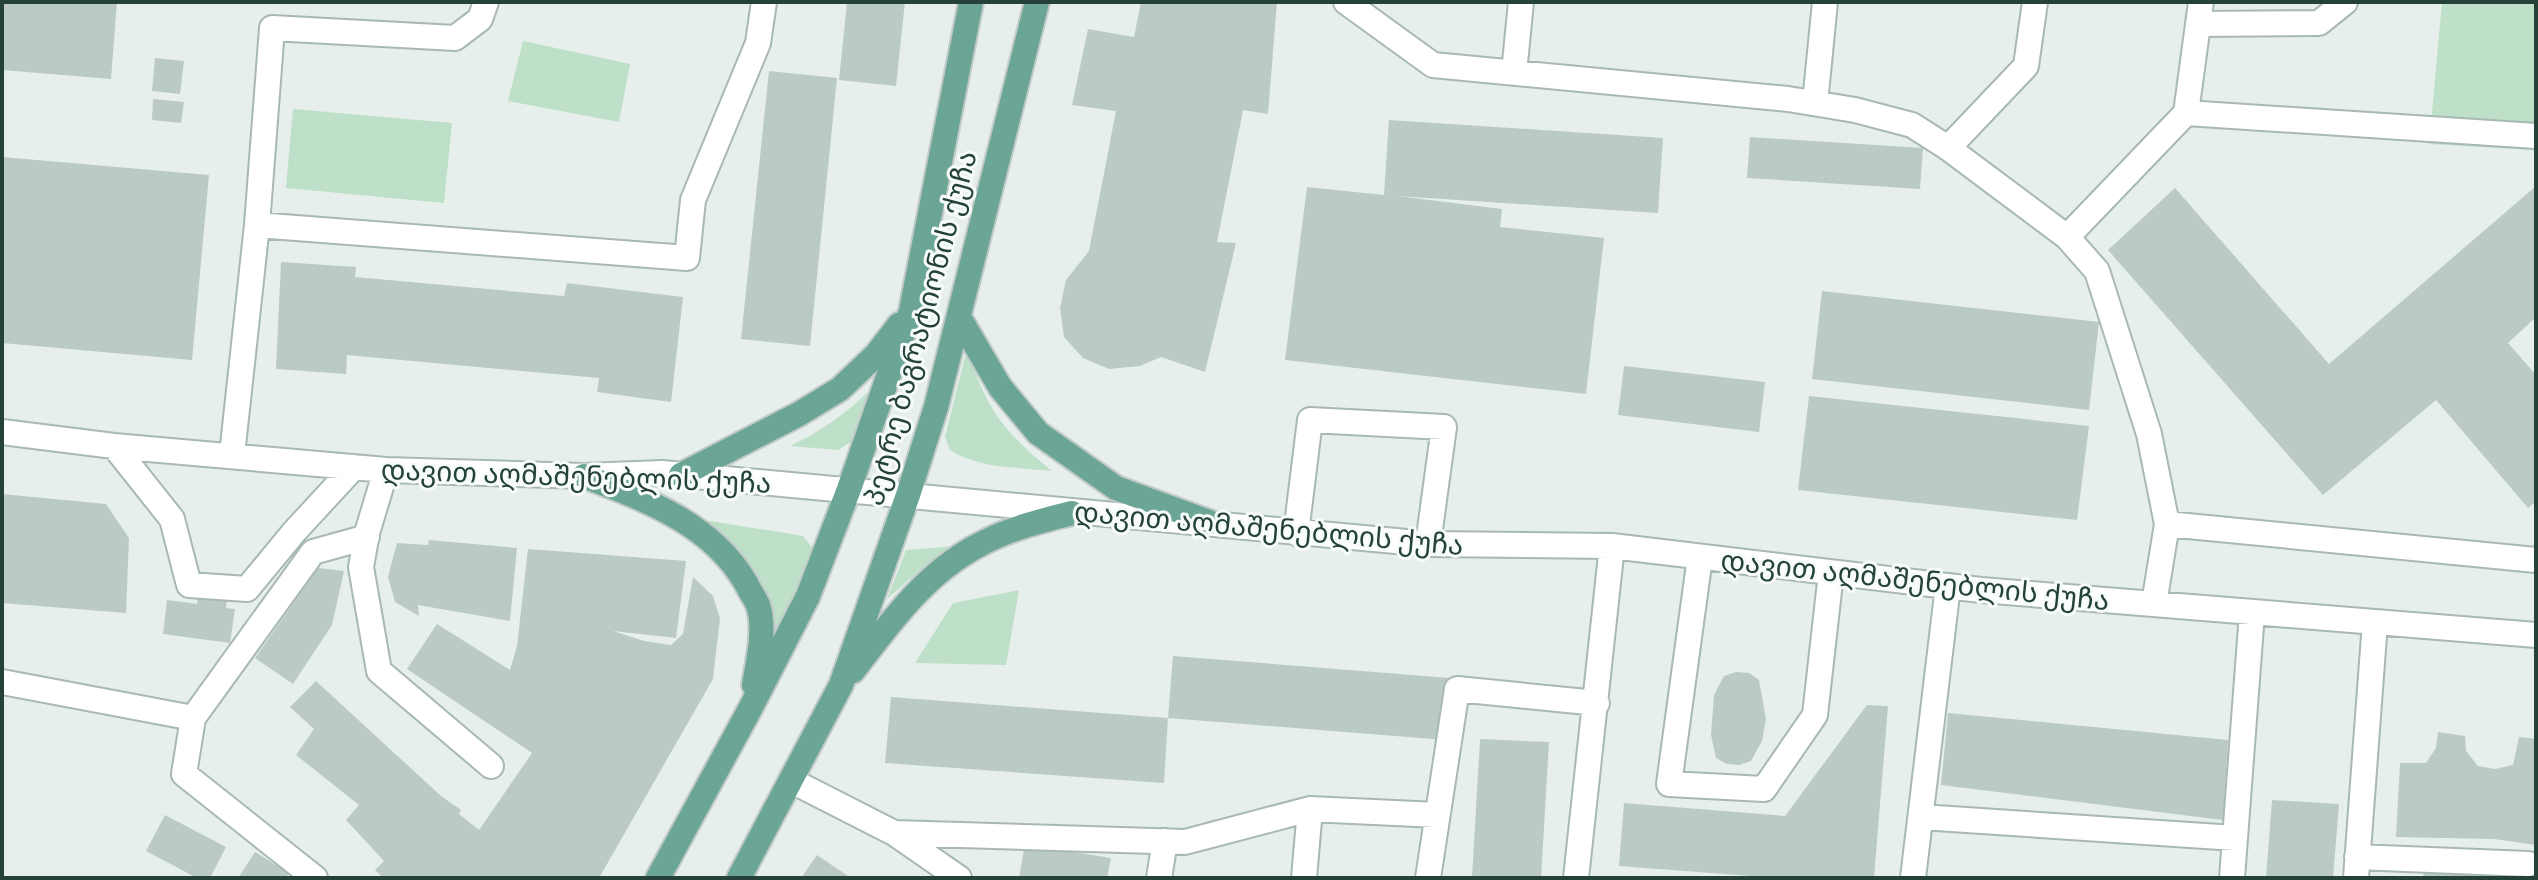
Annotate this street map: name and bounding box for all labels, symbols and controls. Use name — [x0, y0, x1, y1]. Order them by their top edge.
street label: პეტრე ბაგრატიონის ქუჩა — [856, 147, 984, 509]
street label: დავით აღმაშენებლის ქუჩა — [380, 452, 772, 500]
street label: დავით აღმაშენებლის ქუჩა — [1073, 494, 1465, 562]
street label: დავით აღმაშენებლის ქუჩა — [1719, 543, 2111, 617]

